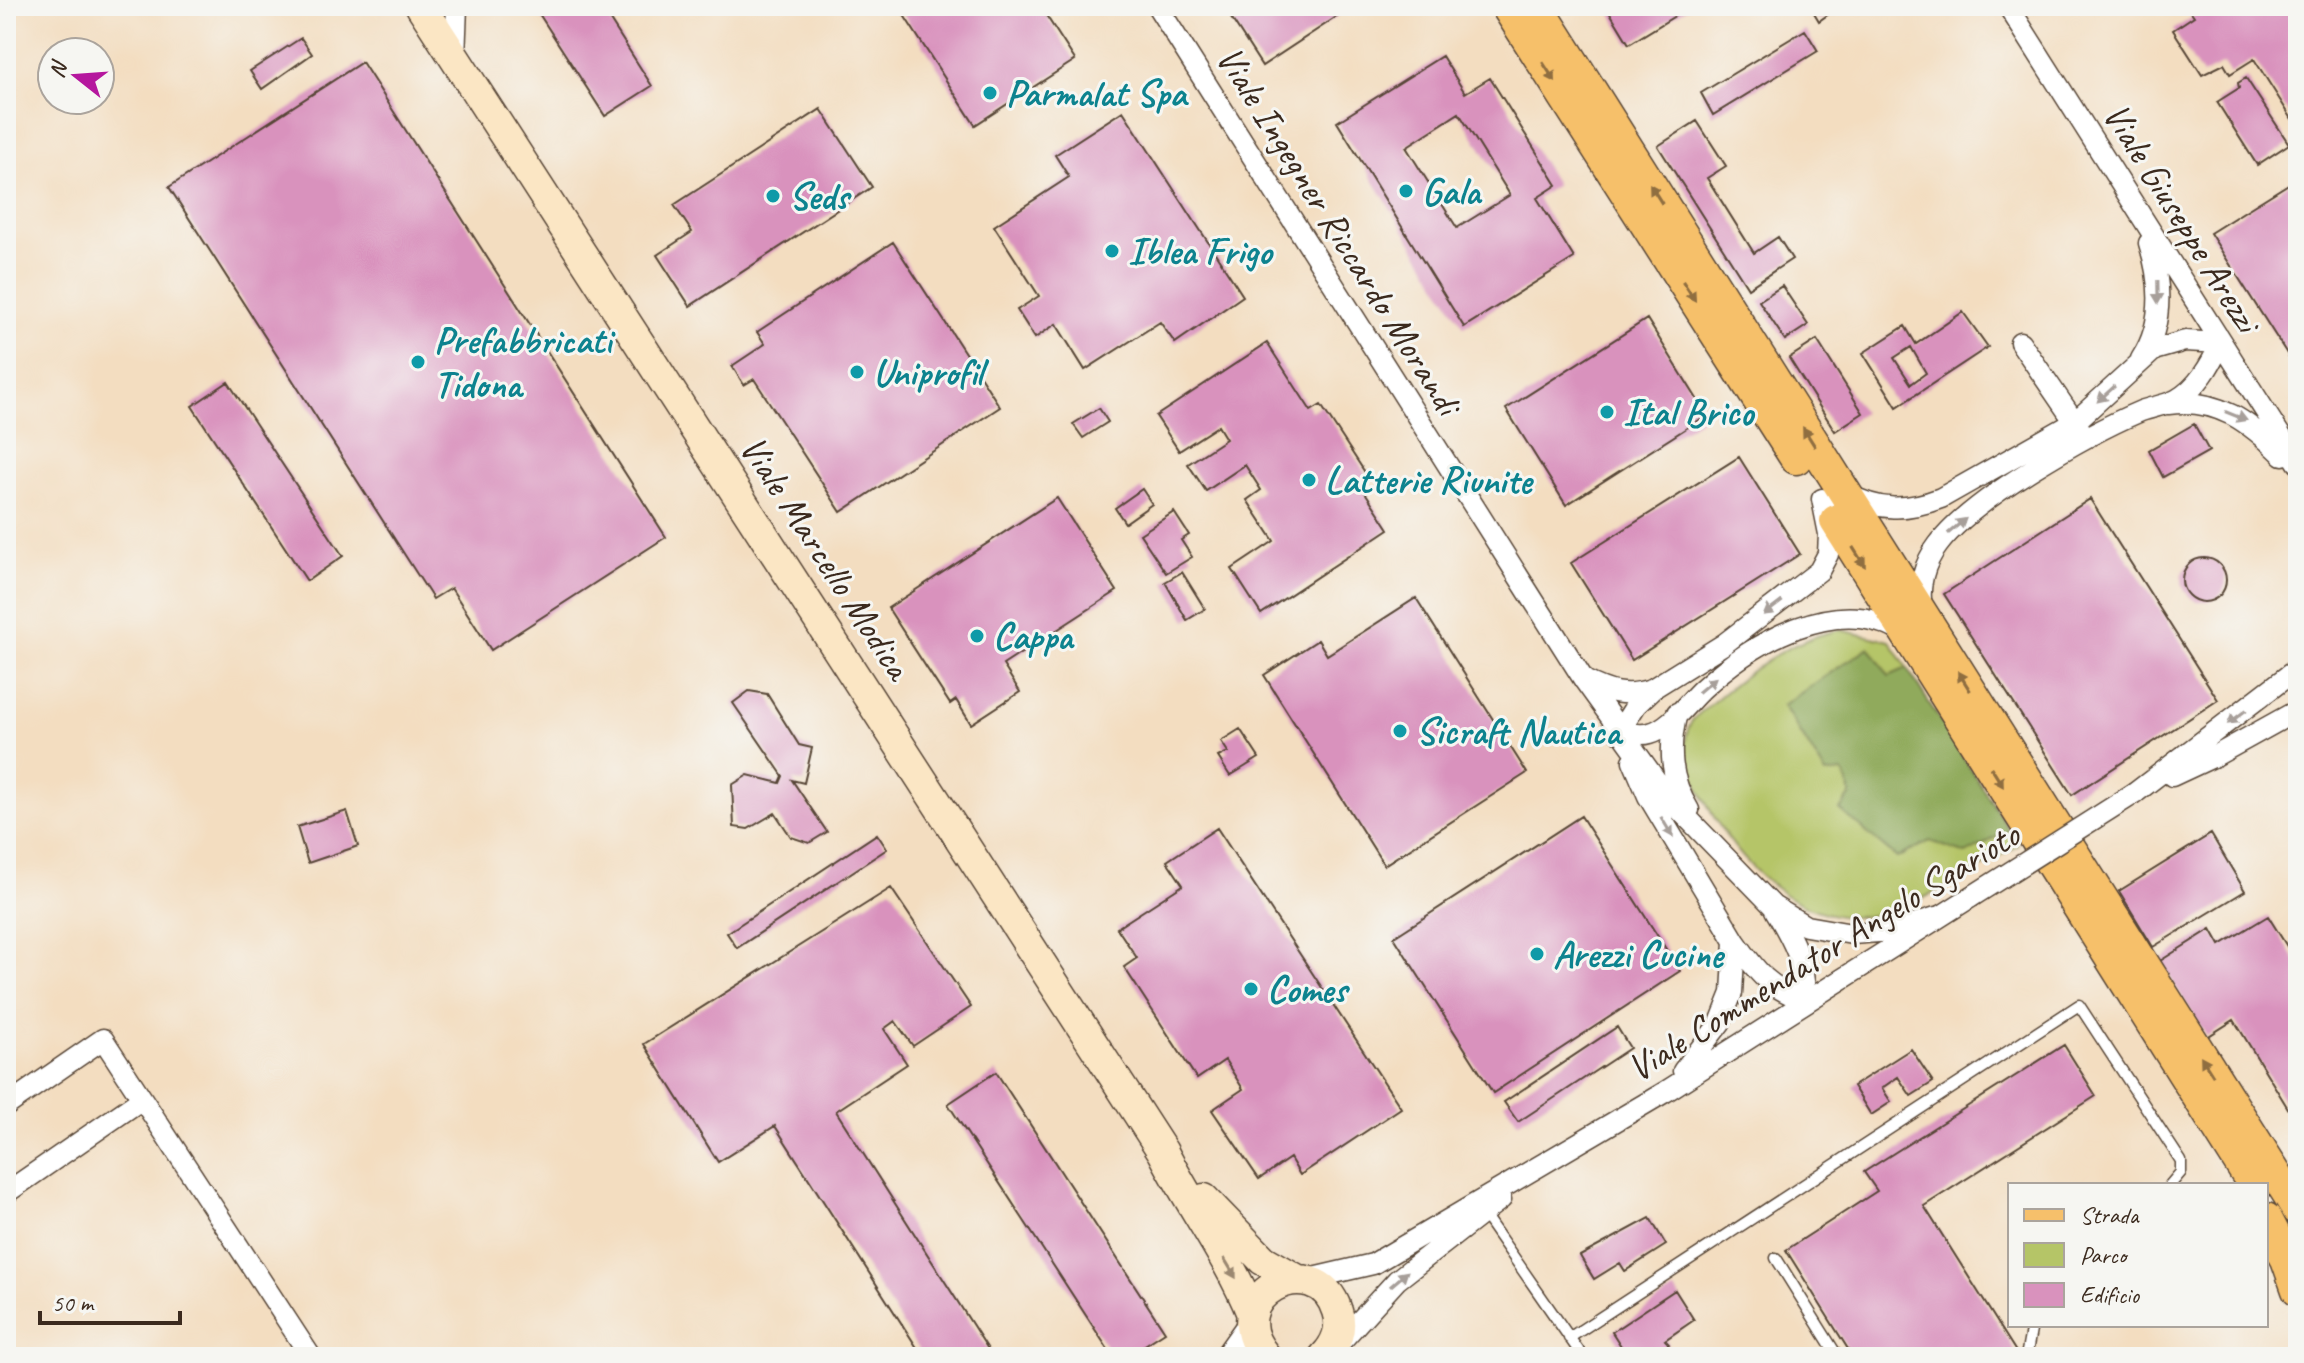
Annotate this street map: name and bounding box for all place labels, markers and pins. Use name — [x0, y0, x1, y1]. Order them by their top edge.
place label: Parmalat Spa — [1006, 70, 1189, 117]
marker: Parmalat Spa — [981, 84, 999, 102]
place label: Gala — [1422, 168, 1483, 215]
place label: Seds — [789, 173, 852, 220]
marker: Gala — [1397, 182, 1415, 200]
marker: Seds — [764, 187, 782, 205]
place label: Iblea Frigo — [1128, 228, 1274, 275]
marker: Iblea Frigo — [1103, 242, 1121, 260]
place label: Prefabbricati Tidona — [434, 317, 616, 408]
place label: Uniprofil — [873, 349, 989, 396]
marker: Prefabbricati Tidona — [409, 353, 427, 371]
marker: Uniprofil — [848, 363, 866, 381]
place label: Ital Brico — [1623, 389, 1755, 436]
marker: Ital Brico — [1598, 403, 1616, 421]
place label: Latterie Riunite — [1325, 457, 1535, 504]
marker: Latterie Riunite — [1300, 471, 1318, 489]
place label: Cappa — [993, 613, 1076, 660]
marker: Cappa — [968, 627, 986, 645]
place label: Sicraft Nautica — [1416, 708, 1624, 755]
marker: Sicraft Nautica — [1391, 722, 1409, 740]
place label: Arezzi Cucine — [1553, 931, 1726, 978]
marker: Arezzi Cucine — [1528, 945, 1546, 963]
place label: Comes — [1267, 966, 1350, 1013]
marker: Comes — [1242, 980, 1260, 998]

